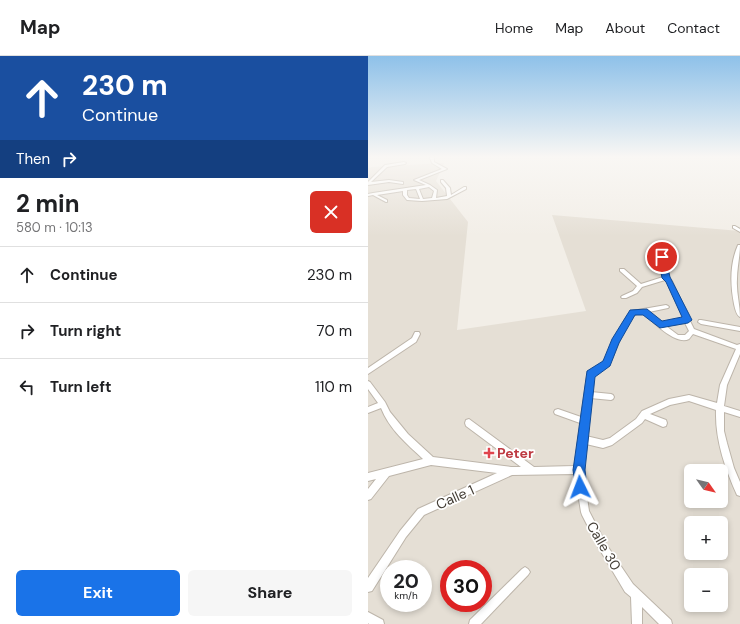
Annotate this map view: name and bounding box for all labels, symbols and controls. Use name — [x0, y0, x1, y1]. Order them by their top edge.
text: Map — [20, 15, 60, 40]
text: Home — [495, 19, 533, 37]
text: Map — [555, 19, 583, 37]
text: About — [605, 19, 645, 37]
text: Contact — [667, 19, 720, 37]
text: 230 m — [82, 67, 168, 104]
icon: ahead — [16, 72, 68, 124]
text: Continue — [82, 103, 158, 127]
icon: right — [58, 148, 80, 170]
text: Then — [16, 149, 50, 169]
text: 2 min — [16, 188, 79, 219]
button: close — [310, 191, 352, 233]
text: 580 m · 10:13 — [16, 219, 93, 236]
pin — [645, 240, 679, 274]
icon: arrive — [651, 246, 673, 268]
icon: ahead — [16, 264, 38, 286]
text: Continue — [50, 265, 118, 285]
text: 230 m — [307, 265, 352, 285]
icon: right — [16, 320, 38, 342]
text: Turn right — [50, 321, 121, 341]
text: 70 m — [317, 321, 352, 341]
icon: left — [16, 376, 38, 398]
text: Turn left — [50, 377, 111, 397]
text: 110 m — [315, 377, 352, 397]
place label: Peter — [497, 444, 534, 462]
marker: Peter — [484, 448, 494, 458]
north arrow — [684, 464, 728, 508]
map controls — [684, 464, 728, 612]
position arrow — [559, 466, 601, 508]
street label: Calle 1 — [433, 481, 477, 513]
button: + — [684, 516, 728, 560]
street label: Calle 30 — [583, 518, 625, 574]
speed limit sign: 30 — [440, 560, 492, 612]
text: 20 — [393, 568, 419, 594]
button: − — [684, 568, 728, 612]
button: Exit — [16, 570, 180, 616]
button: Share — [188, 570, 352, 616]
text: km/h — [394, 589, 418, 602]

